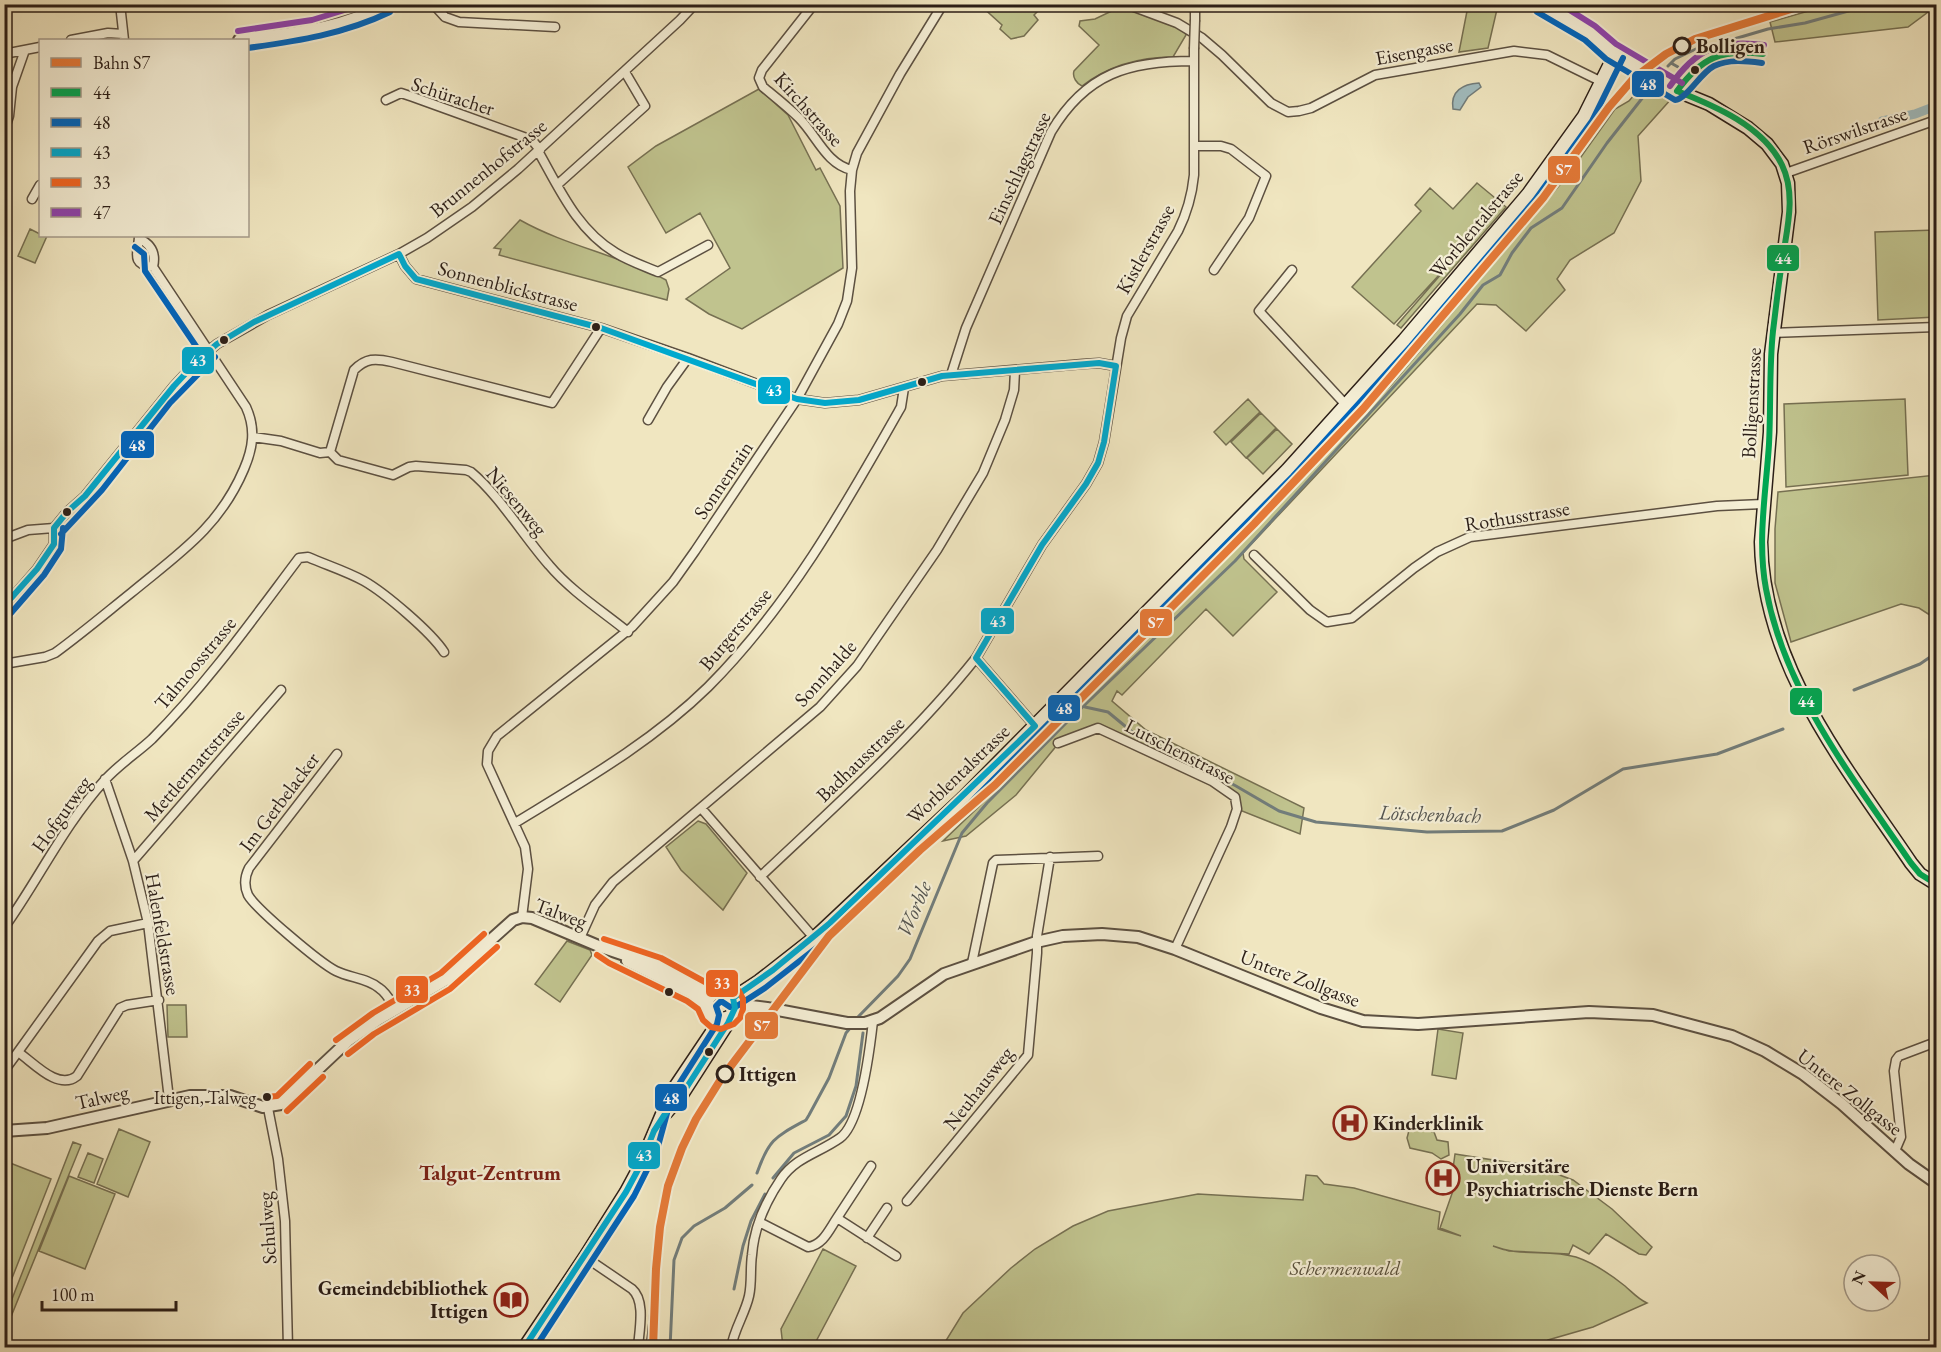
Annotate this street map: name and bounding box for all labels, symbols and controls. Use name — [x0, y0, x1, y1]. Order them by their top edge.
street label: Eisengasse — [1373, 31, 1455, 71]
place label: Bolligen — [1696, 33, 1765, 59]
marker: Bolligen — [1673, 37, 1691, 55]
legend — [39, 39, 249, 237]
text: Bahn S7 — [93, 51, 150, 74]
unlabelled marker — [1689, 64, 1701, 76]
street label: Kirchstrasse — [769, 66, 849, 152]
street label: Schüracher — [408, 70, 498, 122]
line badge: 48 — [1631, 70, 1665, 98]
text: 48 — [1640, 74, 1656, 95]
text: 44 — [93, 81, 111, 104]
street label: Rörswilstrasse — [1799, 100, 1911, 160]
street label: Einschlagstrasse — [982, 107, 1056, 228]
text: 48 — [93, 111, 110, 134]
street label: Brunnenhofstrasse — [424, 113, 552, 223]
text: 43 — [93, 141, 110, 164]
line badge: S7 — [1547, 155, 1581, 184]
text: S7 — [1556, 159, 1573, 180]
street label: Worblentalstrasse — [1423, 164, 1529, 283]
text: 33 — [93, 171, 110, 194]
street label: Kistlerstrasse — [1110, 199, 1180, 298]
text: 47 — [93, 201, 111, 224]
line badge: 44 — [1766, 244, 1800, 272]
text: 44 — [1775, 248, 1792, 269]
street label: Sonnenblickstrasse — [435, 255, 581, 317]
unlabelled marker — [590, 321, 602, 333]
unlabelled marker — [218, 334, 230, 346]
line badge: 43 — [181, 346, 215, 375]
street label: Bolligenstrasse — [1735, 347, 1767, 459]
text: 43 — [190, 350, 206, 371]
line badge: 43 — [757, 376, 791, 405]
unlabelled marker — [916, 376, 928, 388]
text: 43 — [766, 380, 782, 401]
line badge: 48 — [120, 430, 155, 459]
text: 48 — [129, 435, 145, 456]
street label: Sonnenrain — [687, 436, 759, 524]
street label: Niesenweg — [481, 461, 554, 541]
street label: Rothusstrasse — [1463, 495, 1572, 537]
unlabelled marker — [61, 506, 73, 518]
street label: Burgerstrasse — [693, 582, 777, 676]
line badge: 43 — [980, 607, 1015, 635]
line badge: S7 — [1139, 608, 1173, 637]
street label: Talmoosstrasse — [148, 611, 242, 715]
text: 43 — [990, 611, 1006, 632]
text: S7 — [1148, 612, 1165, 633]
street label: Sonnhalde — [788, 634, 862, 712]
line badge: 44 — [1789, 687, 1823, 716]
text: 44 — [1798, 691, 1815, 712]
line badge: 48 — [1047, 694, 1081, 722]
text: 48 — [1056, 698, 1072, 719]
street label: Mettlermattstrasse — [138, 703, 250, 827]
street label: Badhausstrasse — [810, 710, 910, 808]
street label: Lutschenstrasse — [1121, 712, 1239, 790]
street label: Worblentalstrasse — [901, 718, 1015, 830]
street label: Im Gerbelacker — [233, 747, 325, 857]
street label: Hofgutweg — [25, 770, 97, 857]
water label: Lötschenbach — [1377, 798, 1482, 829]
street label: Halenfeldstrasse — [139, 871, 187, 998]
water label: Worble — [890, 876, 938, 941]
street label: Talweg — [531, 892, 591, 935]
street label: Untere Zollgasse — [1236, 943, 1364, 1013]
line badge: 33 — [705, 969, 739, 998]
text: 33 — [714, 973, 730, 994]
line badge: 33 — [395, 975, 429, 1004]
text: 33 — [404, 980, 420, 1001]
unlabelled marker — [663, 986, 675, 998]
line badge: S7 — [744, 1011, 779, 1040]
text: S7 — [754, 1015, 771, 1036]
street label: Neuhausweg — [937, 1041, 1019, 1135]
street label: Untere Zollgasse — [1792, 1043, 1908, 1141]
unlabelled marker — [703, 1046, 715, 1058]
place label: Ittigen — [739, 1061, 797, 1087]
marker: Ittigen — [716, 1065, 734, 1083]
street label: Talweg — [73, 1078, 131, 1116]
line badge: 48 — [654, 1083, 688, 1112]
place label: Ittigen, Talweg — [154, 1086, 256, 1109]
text: 48 — [663, 1088, 679, 1109]
marker: Ittigen, Talweg — [261, 1091, 273, 1103]
hospital icon: Kinderklinik — [1332, 1105, 1368, 1141]
place label: Kinderklinik — [1373, 1110, 1485, 1136]
line badge: 43 — [627, 1141, 661, 1170]
text: 43 — [636, 1145, 652, 1166]
place label: Universitäre Psychiatrische Dienste Bern — [1466, 1153, 1698, 1202]
district label: Talgut-Zentrum — [419, 1159, 561, 1186]
hospital icon: Universitäre Psychiatrische Dienste Bern — [1425, 1160, 1461, 1196]
street label: Schulweg — [251, 1190, 283, 1265]
north arrow — [1842, 1253, 1902, 1313]
park label: Schermenwald — [1289, 1255, 1401, 1281]
text: N — [1846, 1268, 1871, 1288]
scale bar — [42, 1274, 176, 1312]
place label: Gemeindebibliothek Ittigen — [318, 1275, 489, 1324]
library icon: Gemeindebibliothek Ittigen — [493, 1282, 529, 1318]
text: 100 m — [51, 1283, 95, 1306]

